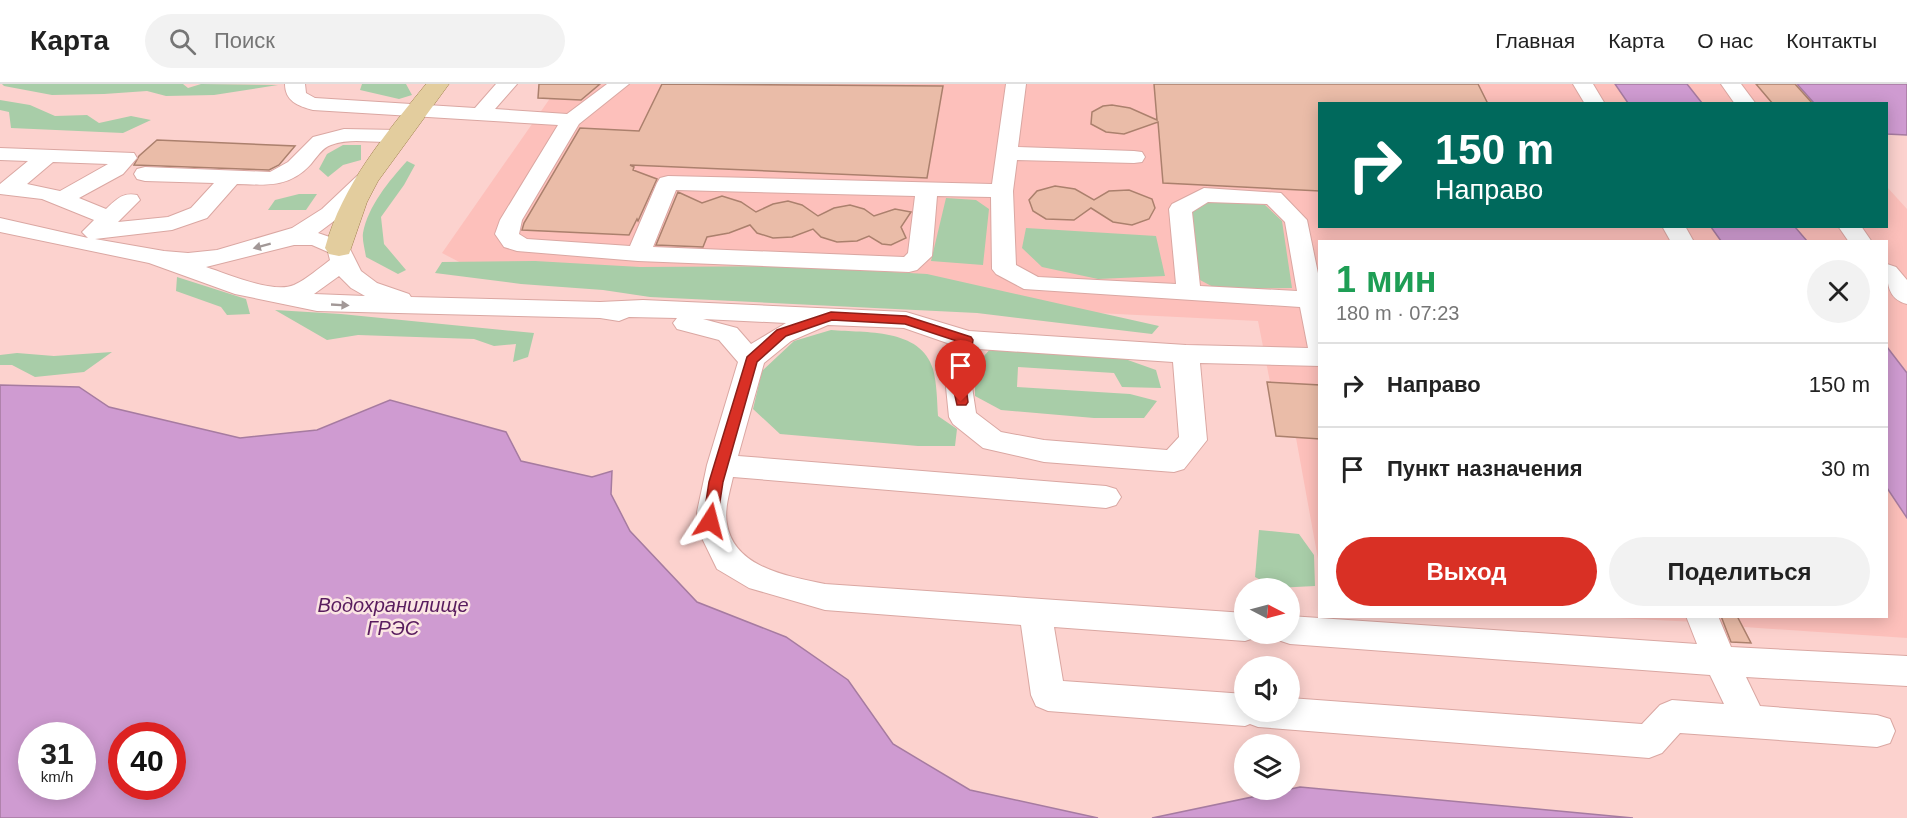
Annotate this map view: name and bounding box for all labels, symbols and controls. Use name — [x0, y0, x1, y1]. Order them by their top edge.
search box — [145, 14, 565, 68]
text: Карта — [30, 25, 109, 56]
icon: search — [166, 25, 199, 58]
text: Поиск — [214, 28, 275, 53]
text: Главная — [1495, 29, 1575, 52]
text: Карта — [1608, 29, 1664, 52]
text: О нас — [1697, 29, 1753, 52]
text: Контакты — [1786, 29, 1877, 52]
icon: right — [1336, 126, 1414, 204]
text: 150 m — [1435, 126, 1554, 173]
text: Направо — [1435, 175, 1543, 205]
one-way arrow — [253, 242, 271, 251]
text: 1 мин — [1336, 259, 1437, 300]
button: close — [1807, 260, 1870, 323]
one-way arrow — [331, 300, 350, 310]
text: 180 m · 07:23 — [1336, 302, 1459, 324]
pin — [935, 340, 986, 402]
icon: arrive — [944, 349, 977, 382]
icon: right — [1336, 369, 1369, 402]
text: Направо — [1387, 372, 1481, 397]
text: 150 m — [1809, 372, 1870, 397]
icon: arrive — [1336, 453, 1369, 486]
text: Пункт назначения — [1387, 456, 1583, 481]
text: 30 m — [1821, 456, 1870, 481]
position arrow — [678, 489, 742, 553]
button: Выход — [1336, 537, 1597, 606]
button: Поделиться — [1609, 537, 1870, 606]
north arrow — [1234, 578, 1300, 644]
map controls — [1234, 578, 1300, 800]
water label: Водохранилище ГРЭС — [317, 594, 469, 639]
button: sound — [1234, 656, 1300, 722]
speed limit sign: 40 — [108, 722, 186, 800]
button: layers — [1234, 734, 1300, 800]
text: 31 — [40, 737, 74, 770]
text: km/h — [41, 768, 73, 785]

